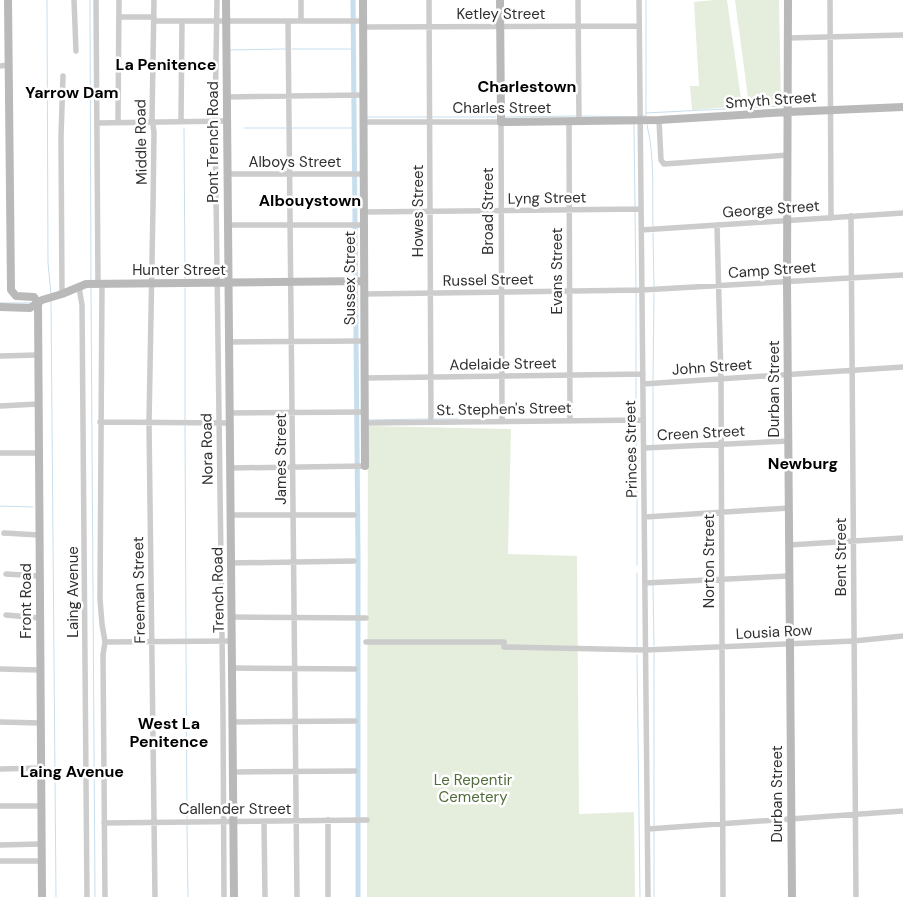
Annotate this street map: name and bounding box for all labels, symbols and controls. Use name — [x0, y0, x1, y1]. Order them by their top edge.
street label: Ketley Street — [457, 4, 546, 24]
district label: La Penitence — [116, 54, 216, 75]
district label: Charlestown — [478, 76, 577, 97]
street label: Pont Trench Road — [203, 81, 223, 203]
district label: Yarrow Dam — [25, 82, 119, 103]
street label: Smyth Street — [725, 87, 817, 113]
street label: Charles Street — [453, 98, 552, 118]
street label: Middle Road — [130, 99, 152, 185]
street label: Alboys Street — [249, 152, 342, 172]
street label: Howes Street — [408, 165, 428, 257]
street label: Broad Street — [478, 167, 498, 255]
street label: Lyng Street — [507, 187, 587, 209]
district label: Albouystown — [259, 190, 361, 211]
street label: George Street — [722, 196, 820, 222]
street label: Evans Street — [547, 227, 567, 314]
street label: Sussex Street — [340, 231, 360, 325]
street label: Camp Street — [727, 257, 817, 283]
street label: Hunter Street — [132, 260, 226, 280]
street label: Russel Street — [442, 269, 534, 291]
street label: Durban Street — [764, 340, 784, 438]
street label: Adelaide Street — [449, 353, 557, 375]
street label: John Street — [671, 354, 753, 380]
street label: St. Stephen's Street — [436, 398, 572, 420]
street label: Princes Street — [620, 400, 642, 498]
street label: Nora Road — [196, 413, 218, 485]
street label: James Street — [271, 413, 291, 505]
street label: Creen Street — [656, 421, 746, 445]
district label: Newburg — [768, 453, 838, 474]
street label: Norton Street — [699, 514, 719, 608]
street label: Bent Street — [831, 518, 851, 596]
street label: Freeman Street — [128, 536, 150, 644]
street label: Laing Avenue — [63, 546, 83, 638]
street label: Trench Road — [207, 547, 229, 633]
street label: Front Road — [16, 563, 36, 639]
street label: Lousia Row — [735, 620, 813, 644]
district label: West La Penitence — [130, 713, 208, 752]
street label: Durban Street — [767, 745, 787, 843]
district label: Laing Avenue — [20, 761, 124, 782]
park label: Le Repentir Cemetery — [434, 770, 513, 807]
street label: Callender Street — [179, 799, 291, 819]

